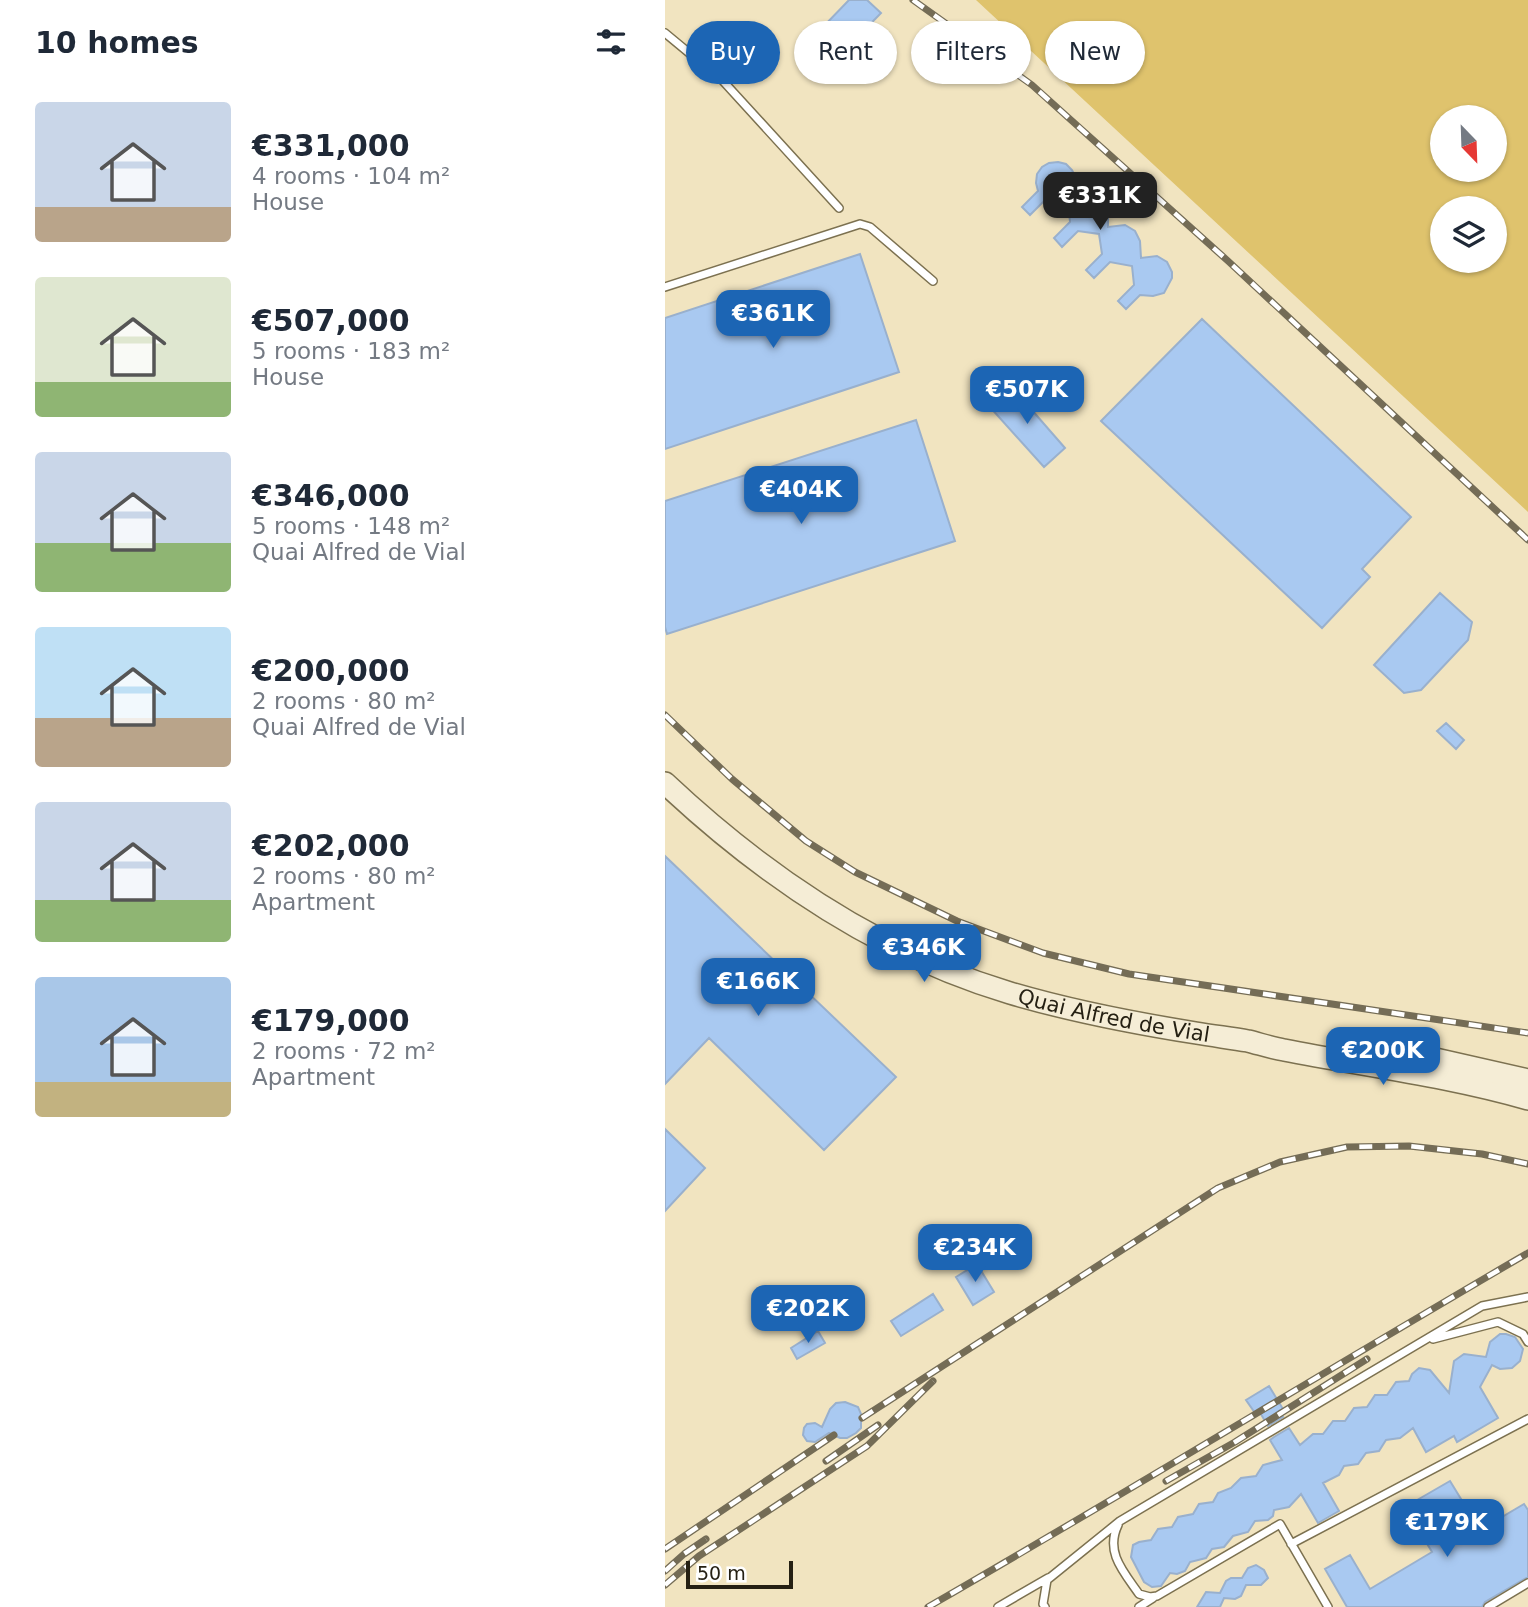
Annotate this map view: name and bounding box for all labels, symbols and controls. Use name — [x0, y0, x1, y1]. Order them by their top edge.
chip: Buy — [686, 21, 780, 84]
chip: Rent — [794, 21, 897, 84]
chip: Filters — [911, 21, 1031, 84]
chip: New — [1045, 21, 1145, 84]
icon: filters — [592, 23, 630, 61]
text: 10 homes — [35, 25, 199, 60]
north arrow — [1430, 105, 1507, 182]
map controls — [1430, 105, 1507, 273]
text: €331,000 — [252, 128, 410, 163]
icon: home — [91, 130, 175, 214]
text: 4 rooms · 104 m² — [252, 163, 450, 189]
pin: €331K — [1051, 173, 1149, 232]
text: €331K — [1059, 182, 1141, 208]
text: House — [252, 189, 324, 215]
button: layers — [1430, 196, 1507, 273]
pin: €361K — [724, 290, 822, 350]
text: €361K — [732, 300, 814, 326]
text: €507,000 — [252, 303, 410, 338]
icon: home — [91, 305, 175, 389]
text: 5 rooms · 183 m² — [252, 338, 450, 364]
text: House — [252, 364, 324, 390]
pin: €507K — [978, 366, 1076, 426]
text: €507K — [986, 376, 1068, 402]
pin: €404K — [752, 466, 850, 526]
text: €404K — [760, 476, 842, 502]
text: €346,000 — [252, 478, 410, 513]
icon: home — [91, 480, 175, 564]
text: 5 rooms · 148 m² — [252, 513, 450, 539]
text: Quai Alfred de Vial — [252, 539, 466, 565]
text: €200,000 — [252, 653, 410, 688]
icon: home — [91, 655, 175, 739]
text: 2 rooms · 80 m² — [252, 688, 436, 714]
text: Quai Alfred de Vial — [252, 714, 466, 740]
text: €202,000 — [252, 828, 410, 863]
icon: home — [91, 830, 175, 914]
text: 2 rooms · 80 m² — [252, 863, 436, 889]
text: Apartment — [252, 889, 375, 915]
pin: €346K — [875, 925, 973, 984]
text: €346K — [883, 934, 965, 960]
pin: €166K — [709, 958, 807, 1018]
text: €166K — [717, 968, 799, 994]
street label: Quai Alfred de Vial — [1015, 984, 1211, 1047]
text: €179,000 — [252, 1003, 410, 1038]
icon: home — [91, 1005, 175, 1089]
pin: €200K — [1334, 1028, 1432, 1087]
text: €200K — [1342, 1037, 1424, 1063]
text: 2 rooms · 72 m² — [252, 1038, 436, 1064]
text: Apartment — [252, 1064, 375, 1090]
pin: €234K — [926, 1224, 1024, 1284]
text: €234K — [934, 1234, 1016, 1260]
pin: €202K — [759, 1286, 857, 1345]
text: €202K — [767, 1295, 849, 1321]
pin: €179K — [1398, 1500, 1496, 1559]
text: €179K — [1406, 1509, 1488, 1535]
scale bar — [686, 1558, 793, 1590]
text: 50 m — [697, 1562, 746, 1584]

